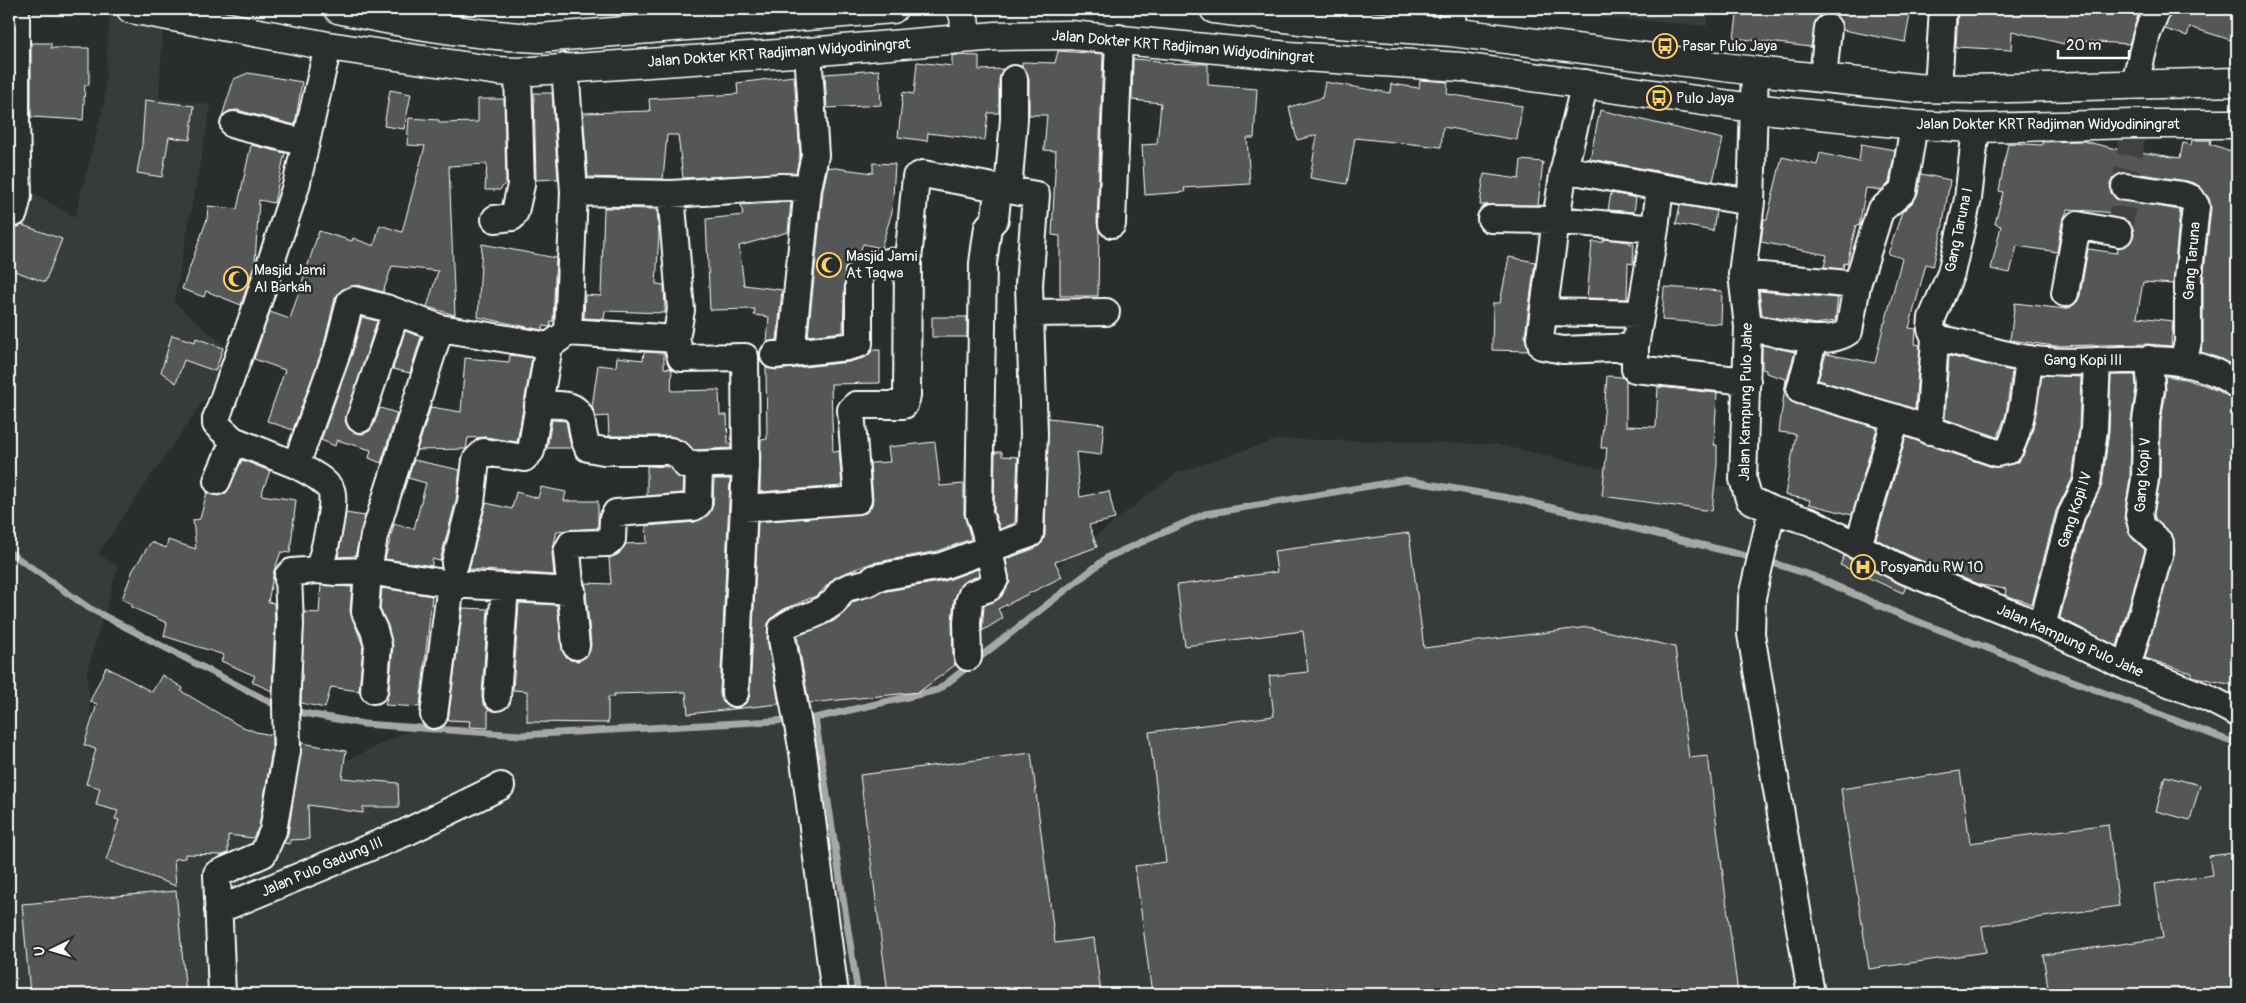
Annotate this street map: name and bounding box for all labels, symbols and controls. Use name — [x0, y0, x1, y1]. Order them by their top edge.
street label: Jalan Dokter KRT Radjiman Widyodiningrat — [1051, 26, 1316, 68]
scale bar — [2058, 28, 2130, 60]
bus stop icon: Pasar Pulo Jaya — [1652, 33, 1678, 59]
street label: Jalan Dokter KRT Radjiman Widyodiningrat — [647, 34, 912, 72]
text: 20 m — [2066, 36, 2101, 55]
place label: Pasar Pulo Jaya — [1682, 37, 1777, 56]
bus stop icon: Pulo Jaya — [1646, 85, 1672, 111]
place label: Pulo Jaya — [1676, 89, 1734, 108]
street label: Jalan Dokter KRT Radjiman Widyodiningrat — [1916, 115, 2181, 134]
street label: Gang Taruna I — [1941, 186, 1977, 274]
street label: Gang Taruna — [2179, 221, 2205, 301]
place label: Masjid Jami At Taqwa — [846, 247, 918, 283]
mosque icon: Masjid Jami At Taqwa — [816, 252, 842, 278]
place label: Masjid Jami Al Barkah — [254, 261, 326, 297]
mosque icon: Masjid Jami Al Barkah — [223, 266, 249, 292]
street label: Jalan Kampung Pulo Jahe — [1735, 322, 1757, 481]
street label: Gang Kopi III — [2044, 351, 2122, 370]
street label: Gang Kopi V — [2131, 437, 2155, 513]
street label: Gang Kopi IV — [2054, 469, 2096, 551]
hospital icon: Posyandu RW 10 — [1850, 554, 1876, 580]
place label: Posyandu RW 10 — [1880, 558, 1983, 577]
street label: Jalan Kampung Pulo Jahe — [1994, 600, 2147, 682]
street label: Jalan Pulo Gadung III — [258, 833, 386, 901]
north arrow — [28, 926, 78, 976]
text: U — [31, 946, 48, 956]

